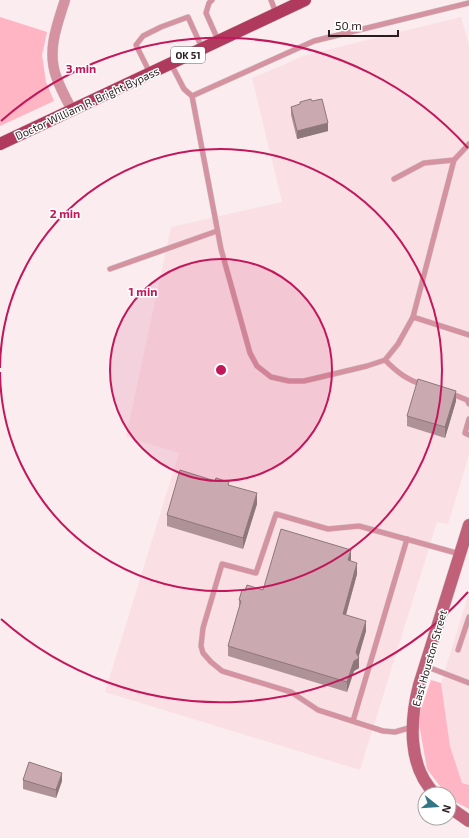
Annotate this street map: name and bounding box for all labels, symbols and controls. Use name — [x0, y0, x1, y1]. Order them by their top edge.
scale bar — [329, 12, 398, 38]
text: 50 m — [335, 18, 362, 32]
road number: OK 51 — [171, 47, 205, 63]
text: 3 min — [66, 61, 96, 75]
street label: Doctor William R. Bright Bypass — [13, 64, 162, 142]
text: 2 min — [50, 206, 80, 220]
text: 1 min — [129, 284, 157, 298]
centre of rings — [214, 363, 228, 377]
street label: East Houston Street — [409, 608, 449, 708]
north arrow — [417, 786, 457, 826]
text: N — [440, 803, 454, 815]

